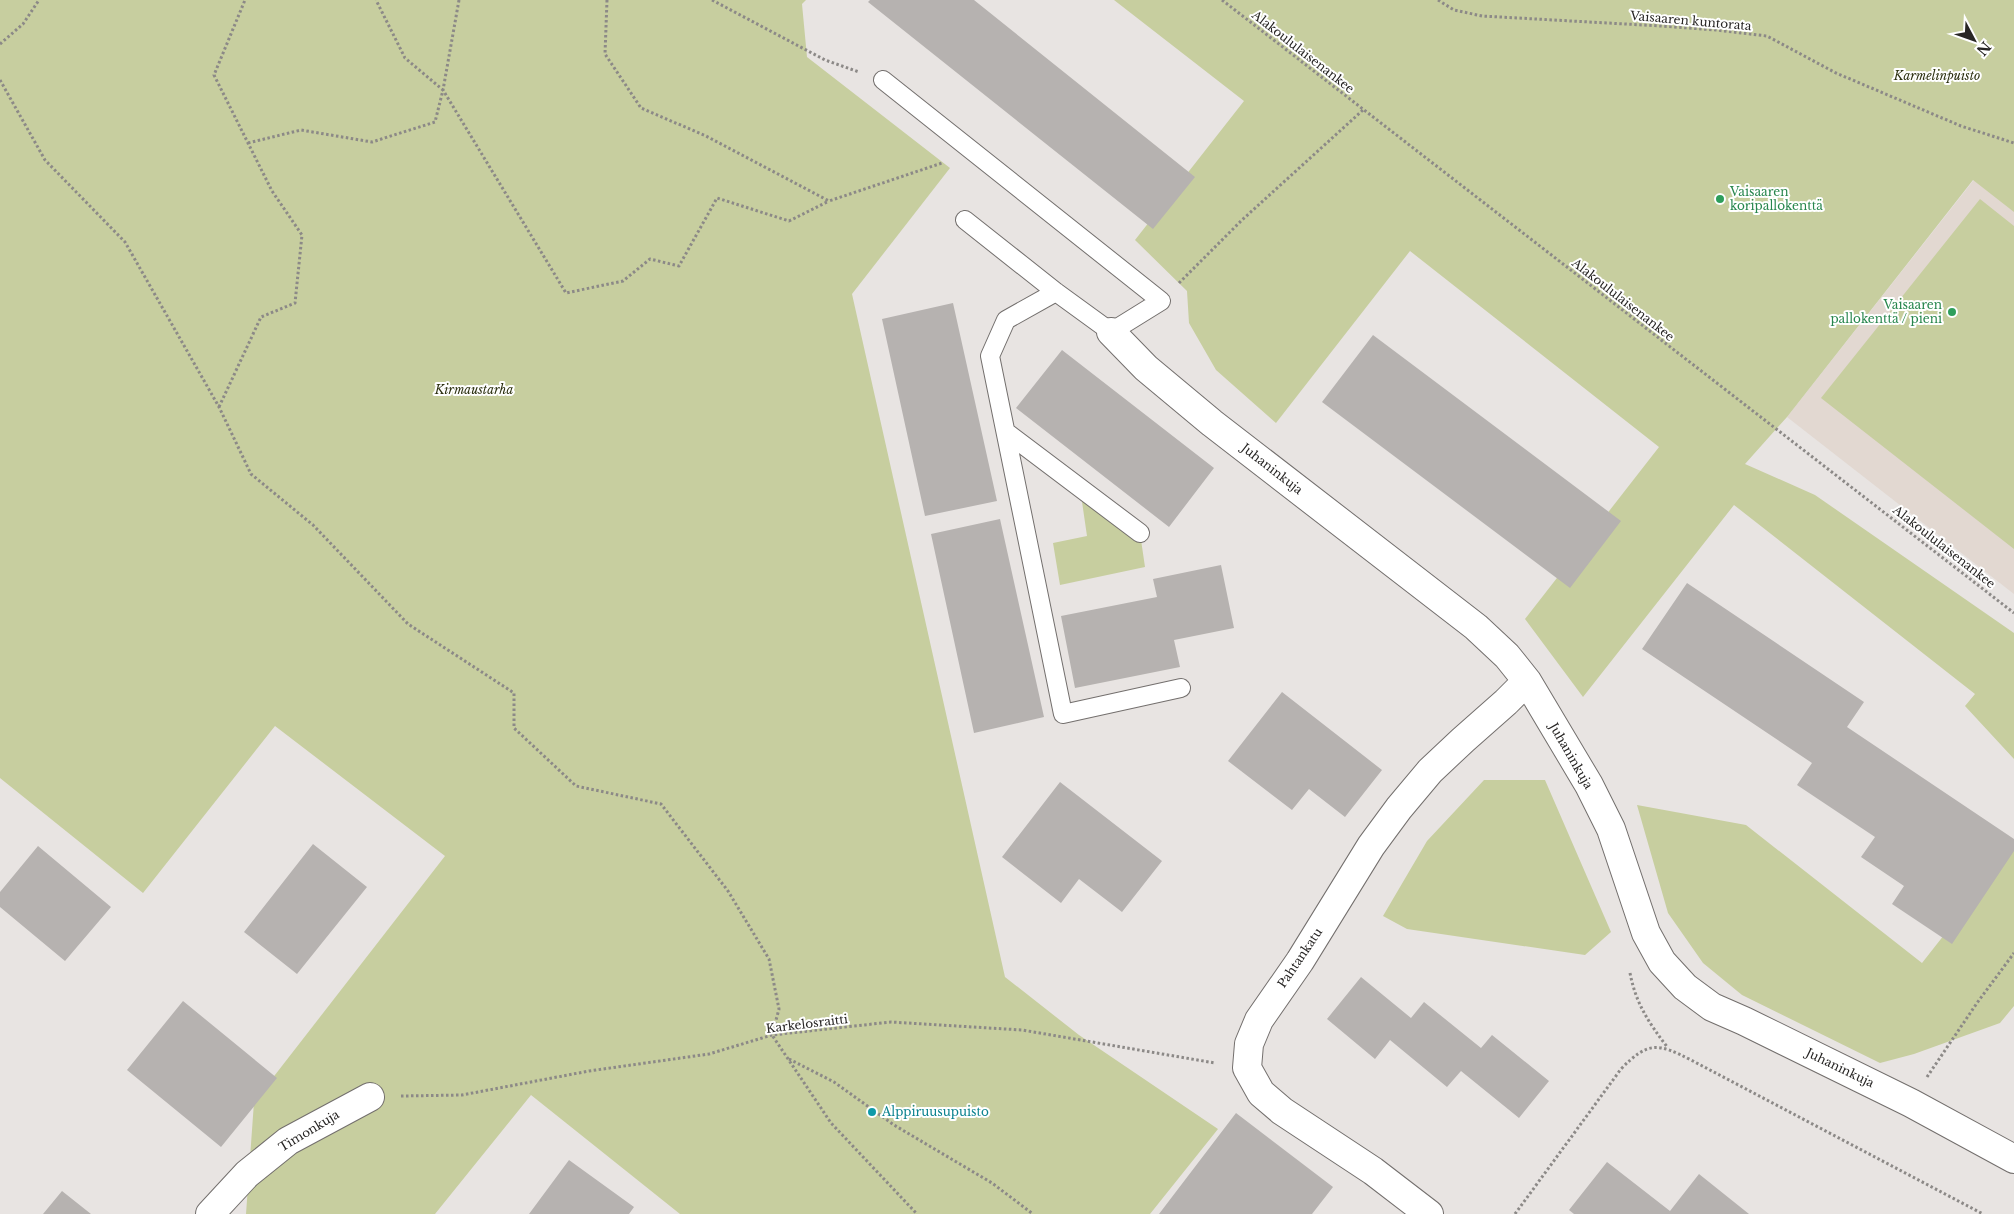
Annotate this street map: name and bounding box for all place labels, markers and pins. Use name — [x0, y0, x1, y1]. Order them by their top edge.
place label: Vaisaaren koripallokenttä — [1729, 184, 1823, 213]
marker: Vaisaaren koripallokenttä — [1714, 193, 1726, 205]
place label: Vaisaaren pallokenttä / pieni — [1830, 297, 1942, 326]
marker: Vaisaaren pallokenttä / pieni — [1946, 306, 1958, 318]
place label: Alppiruusupuisto — [881, 1104, 989, 1119]
marker: Alppiruusupuisto — [866, 1106, 878, 1118]

